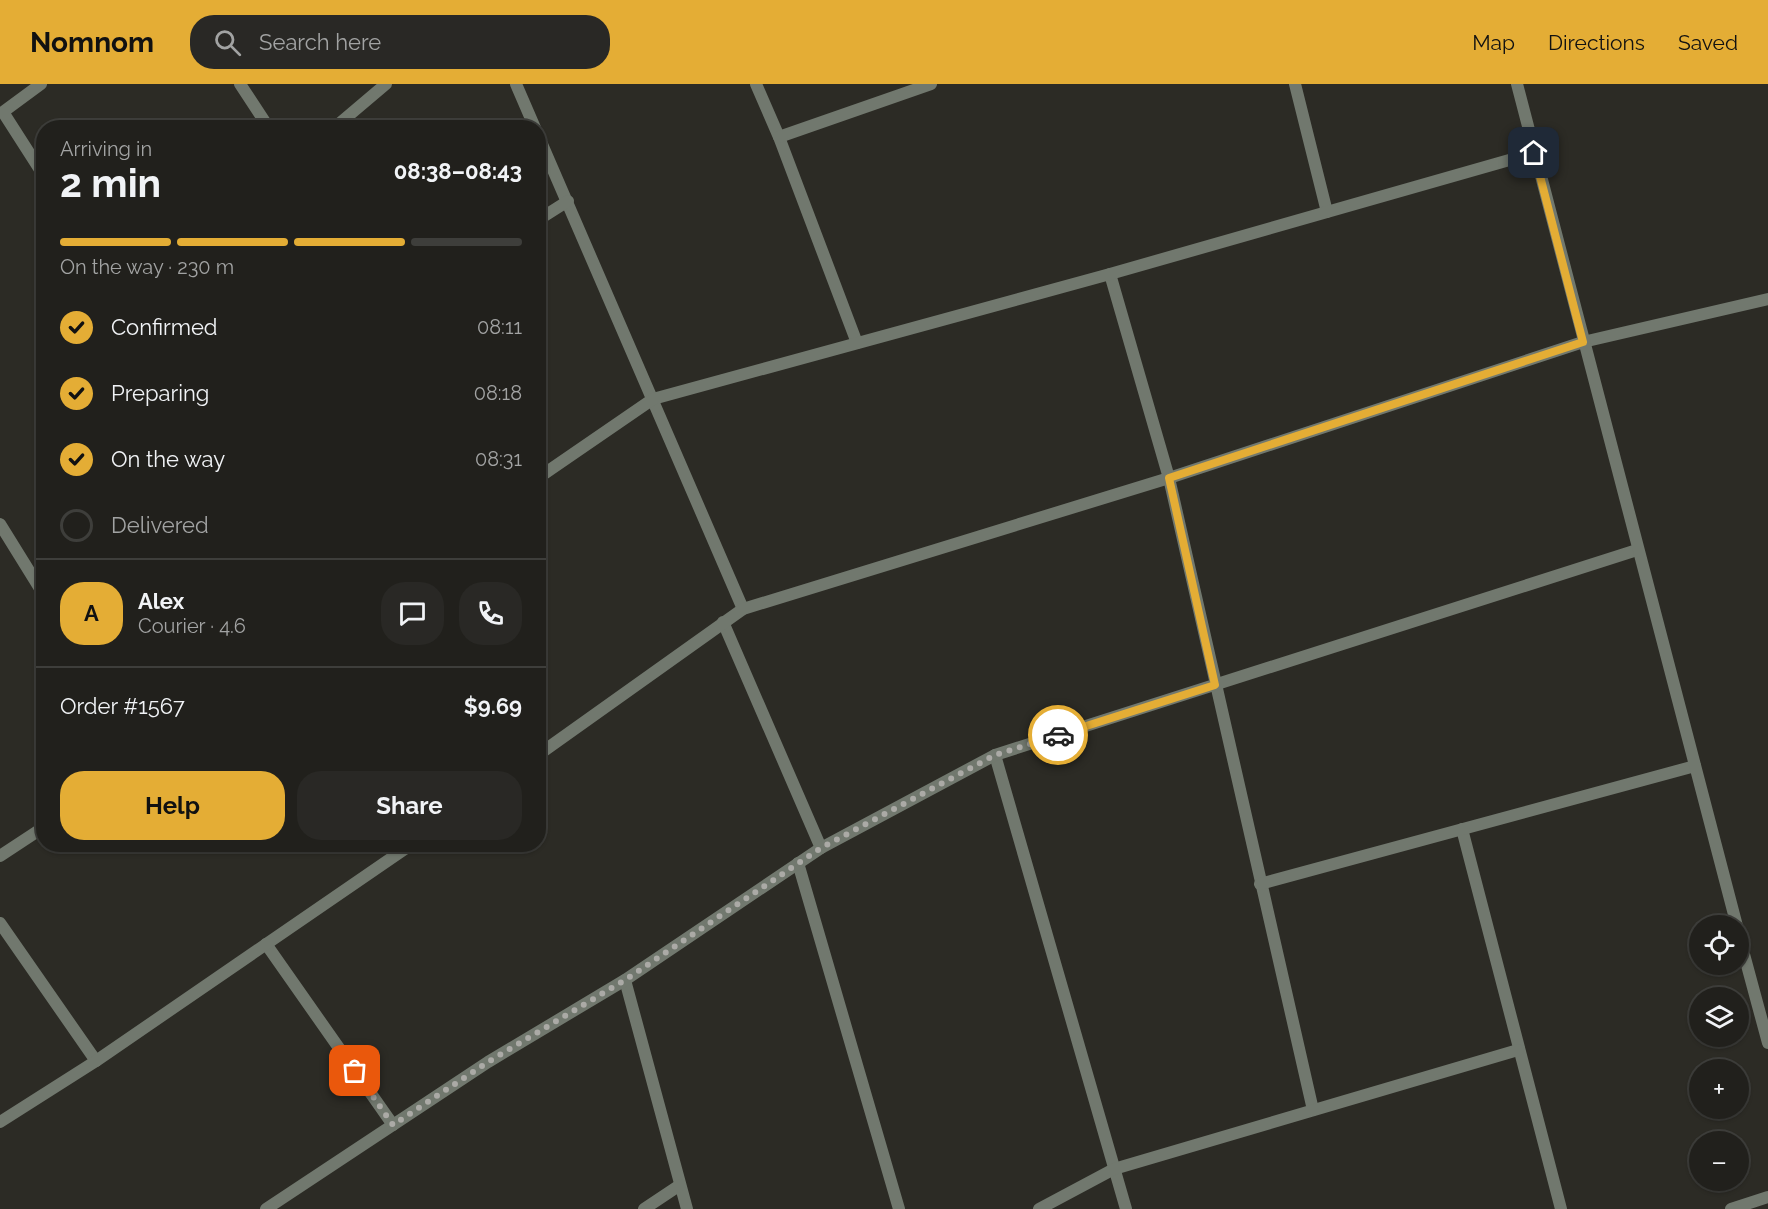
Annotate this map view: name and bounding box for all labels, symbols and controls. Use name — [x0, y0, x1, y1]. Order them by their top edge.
search box — [190, 15, 610, 69]
text: Nomnom — [30, 26, 154, 59]
icon: search — [211, 26, 244, 59]
text: Search here — [259, 29, 381, 55]
text: Map — [1472, 30, 1515, 55]
text: Directions — [1548, 30, 1645, 55]
text: Saved — [1678, 30, 1738, 55]
pin — [1508, 127, 1559, 178]
icon: home — [1517, 136, 1550, 169]
text: Arriving in — [60, 137, 152, 161]
text: 08:38–08:43 — [394, 158, 522, 184]
text: 2 min — [60, 160, 161, 206]
text: On the way · 230 m — [60, 255, 234, 279]
icon: check — [60, 311, 93, 344]
text: Confirmed — [111, 314, 218, 340]
text: 08:11 — [477, 315, 522, 339]
icon: check — [60, 377, 93, 410]
text: Preparing — [111, 380, 209, 406]
text: 08:18 — [474, 381, 522, 405]
icon: check — [60, 443, 93, 476]
text: On the way — [111, 446, 225, 472]
text: 08:31 — [475, 447, 522, 471]
text: Delivered — [111, 512, 209, 538]
button: chat — [381, 582, 444, 645]
button: phone — [459, 582, 522, 645]
text: Alex — [138, 588, 184, 614]
text: A — [84, 600, 99, 626]
text: Courier · 4.6 — [138, 614, 246, 638]
text: Order #1567 — [60, 693, 185, 719]
text: $9.69 — [464, 693, 522, 719]
courier — [1028, 705, 1088, 765]
icon: car — [1042, 719, 1075, 752]
button: Help — [60, 771, 285, 840]
button: Share — [297, 771, 522, 840]
map controls — [1689, 915, 1749, 1191]
button: locate — [1689, 915, 1749, 975]
button: layers — [1689, 987, 1749, 1047]
pin — [329, 1045, 380, 1096]
icon: bag — [338, 1054, 371, 1087]
button: + — [1689, 1059, 1749, 1119]
button: − — [1689, 1131, 1749, 1191]

